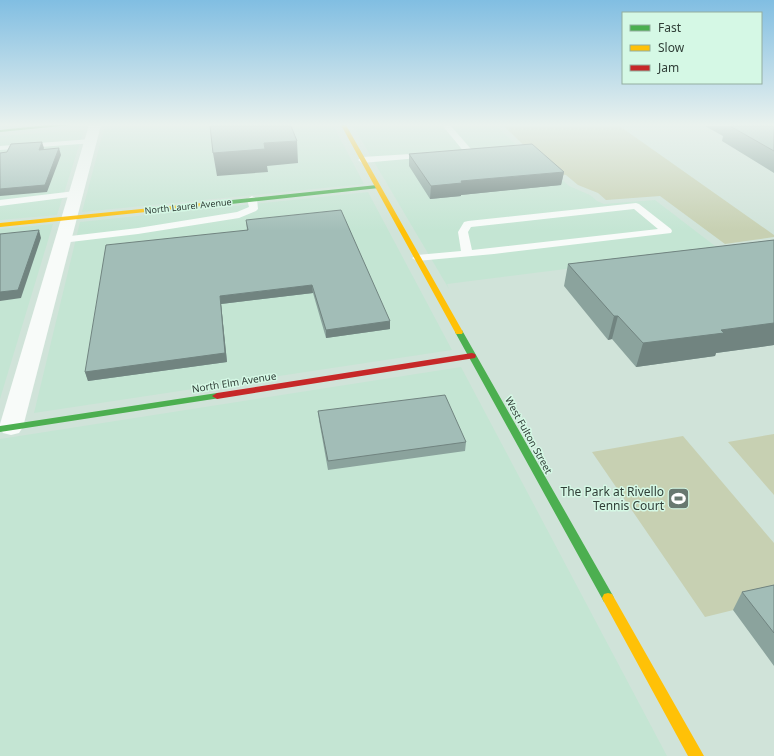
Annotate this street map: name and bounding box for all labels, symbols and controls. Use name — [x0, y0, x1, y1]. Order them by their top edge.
legend — [622, 12, 762, 84]
text: Fast — [658, 19, 682, 36]
text: Slow — [658, 39, 685, 56]
text: Jam — [657, 59, 679, 76]
street label: North Laurel Avenue — [144, 195, 232, 217]
street label: North Elm Avenue — [191, 368, 278, 396]
street label: West Fulton Street — [502, 394, 556, 476]
place label: The Park at Rivello Tennis Court — [560, 483, 665, 514]
sports icon: The Park at Rivello Tennis Court — [666, 485, 692, 511]

